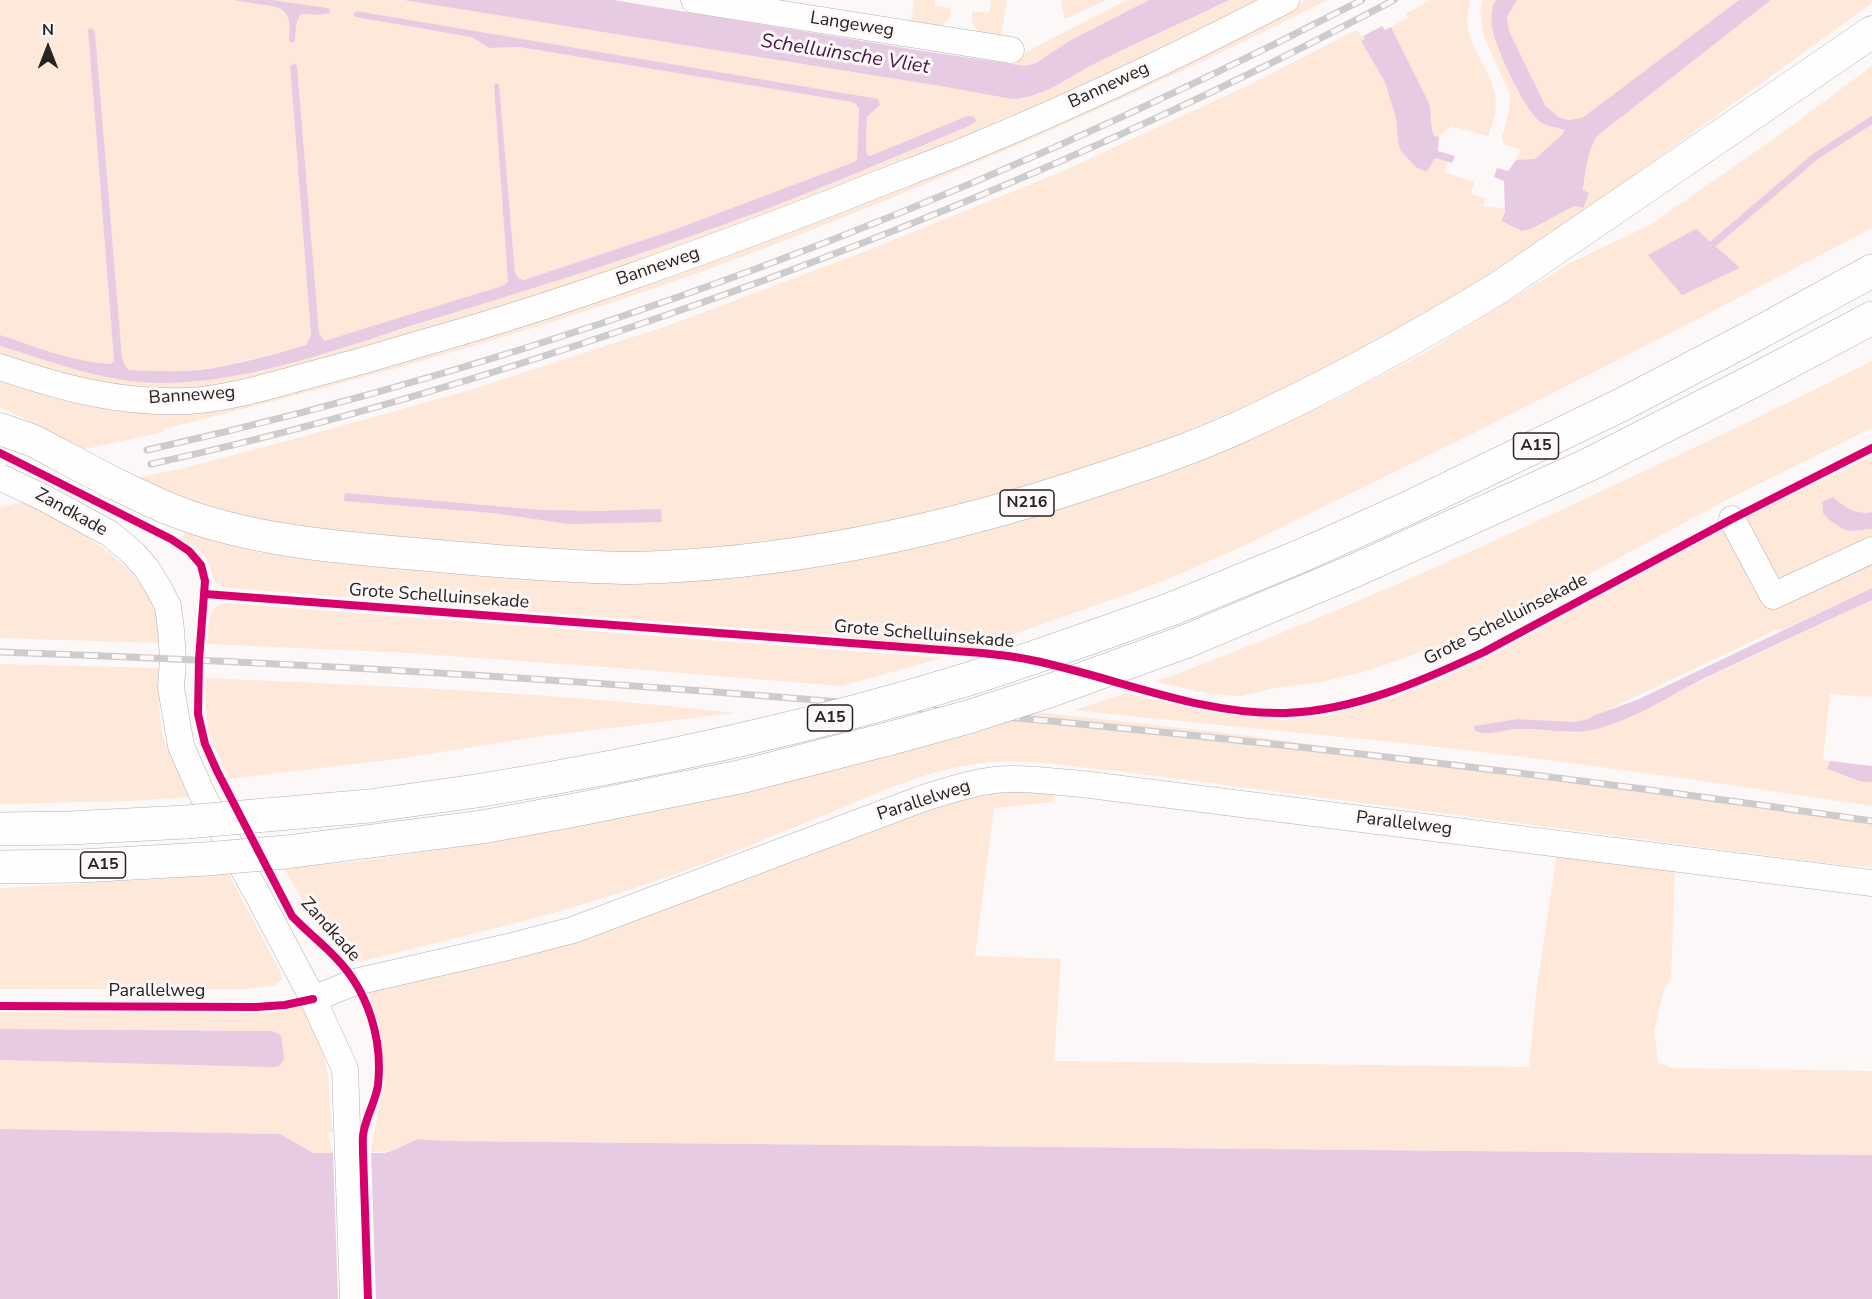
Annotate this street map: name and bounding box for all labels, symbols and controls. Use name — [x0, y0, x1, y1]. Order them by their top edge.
street label: Langeweg — [808, 8, 896, 42]
north arrow — [18, 18, 78, 78]
text: N — [42, 19, 54, 41]
water label: Schelluinsche Vliet — [759, 30, 931, 80]
street label: Banneweg — [1065, 58, 1153, 114]
street label: Banneweg — [613, 243, 703, 291]
street label: Banneweg — [148, 382, 236, 410]
road number: A15 — [1514, 433, 1558, 459]
street label: Zandkade — [31, 484, 111, 542]
road number: N216 — [1000, 490, 1054, 516]
street label: Grote Schelluinsekade — [1421, 569, 1591, 671]
street label: Grote Schelluinsekade — [348, 580, 530, 614]
street label: Grote Schelluinsekade — [833, 616, 1015, 654]
road number: A15 — [808, 705, 852, 731]
street label: Parallelweg — [875, 776, 973, 826]
street label: Parallelweg — [1355, 807, 1453, 841]
road number: A15 — [80, 852, 126, 878]
street label: Zandkade — [295, 893, 365, 967]
street label: Parallelweg — [109, 981, 205, 1003]

